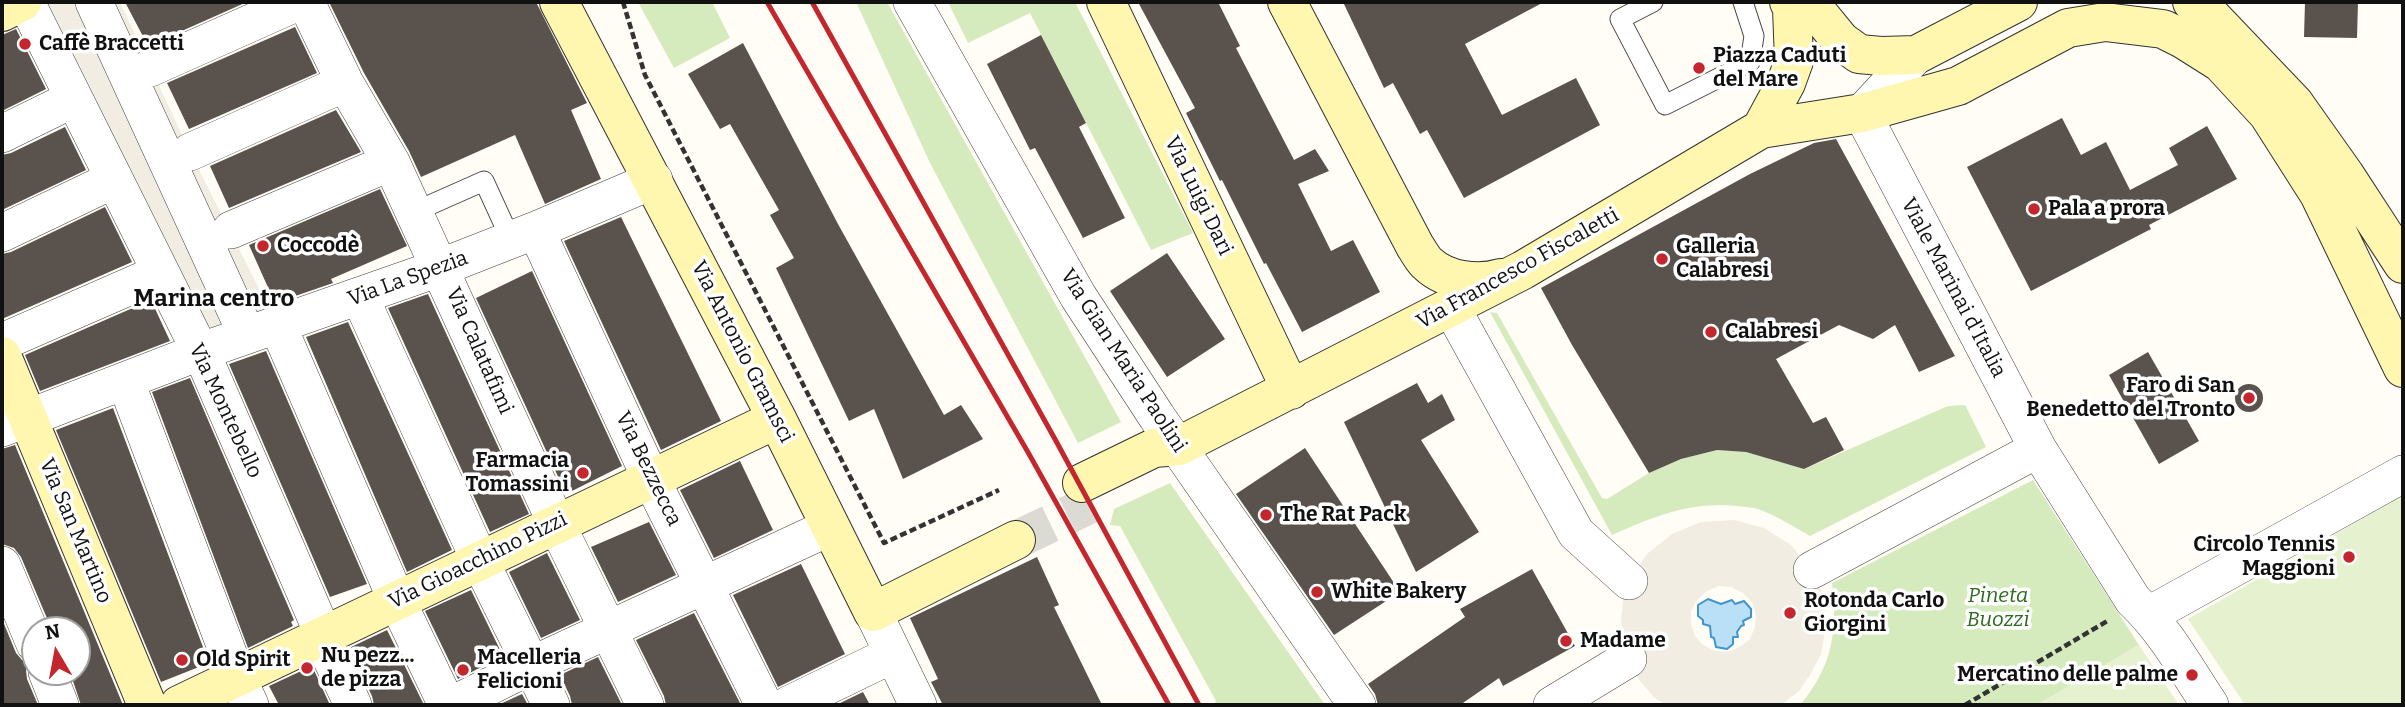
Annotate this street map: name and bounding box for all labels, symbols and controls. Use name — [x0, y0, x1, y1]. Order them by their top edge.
place label: Caffè Braccetti — [39, 31, 184, 57]
marker: Caffè Braccetti — [17, 36, 33, 52]
place label: Piazza Caduti del Mare — [1713, 43, 1846, 93]
marker: Piazza Caduti del Mare — [1691, 60, 1707, 76]
street label: Via Luigi Dari — [1158, 132, 1238, 260]
street label: Viale Marinai d'Italia — [1895, 194, 2011, 382]
place label: Pala a prora — [2048, 196, 2165, 222]
marker: Pala a prora — [2026, 201, 2042, 217]
street label: Via Francesco Fiscaletti — [1412, 203, 1624, 335]
place label: Coccodè — [277, 233, 359, 259]
place label: Galleria Calabresi — [1676, 234, 1769, 284]
marker: Coccodè — [255, 238, 271, 254]
street label: Via La Spezia — [345, 246, 471, 312]
marker: Galleria Calabresi — [1654, 251, 1670, 267]
street label: Via Antonio Gramsci — [685, 257, 799, 447]
street label: Via Gian Maria Paolini — [1054, 265, 1192, 457]
street label: Via Calatafimi — [440, 284, 518, 418]
district label: Marina centro — [134, 285, 294, 313]
place label: Calabresi — [1725, 319, 1818, 345]
marker: Calabresi — [1703, 324, 1719, 340]
street label: Via Montebello — [183, 340, 267, 482]
place label: Faro di San Benedetto del Tronto — [2026, 373, 2235, 423]
marker: Faro di San Benedetto del Tronto — [2241, 390, 2257, 406]
street label: Via Bezzecca — [609, 408, 687, 530]
place label: Farmacia Tomassini — [465, 448, 569, 498]
street label: Via San Martino — [33, 455, 117, 607]
marker: Farmacia Tomassini — [575, 465, 591, 481]
place label: The Rat Pack — [1280, 502, 1406, 528]
street label: Via Gioacchino Pizzi — [385, 507, 571, 615]
marker: The Rat Pack — [1258, 507, 1274, 523]
place label: Circolo Tennis Maggioni — [2193, 532, 2335, 582]
marker: Circolo Tennis Maggioni — [2341, 549, 2357, 565]
place label: White Bakery — [1331, 579, 1466, 605]
park label: Pineta Buozzi — [1967, 583, 2029, 633]
marker: White Bakery — [1309, 584, 1325, 600]
place label: Rotonda Carlo Giorgini — [1804, 588, 1944, 638]
marker: Rotonda Carlo Giorgini — [1782, 605, 1798, 621]
north arrow — [21, 616, 91, 686]
text: N — [43, 619, 62, 644]
place label: Madame — [1580, 628, 1666, 654]
marker: Madame — [1558, 633, 1574, 649]
place label: Nu pezz... de pizza — [321, 643, 414, 693]
place label: Macelleria Felicioni — [477, 645, 581, 695]
place label: Old Spirit — [196, 647, 291, 673]
marker: Old Spirit — [174, 652, 190, 668]
marker: Nu pezz... de pizza — [299, 660, 315, 676]
marker: Macelleria Felicioni — [455, 662, 471, 678]
place label: Mercatino delle palme — [1957, 662, 2178, 688]
marker: Mercatino delle palme — [2184, 667, 2200, 683]

